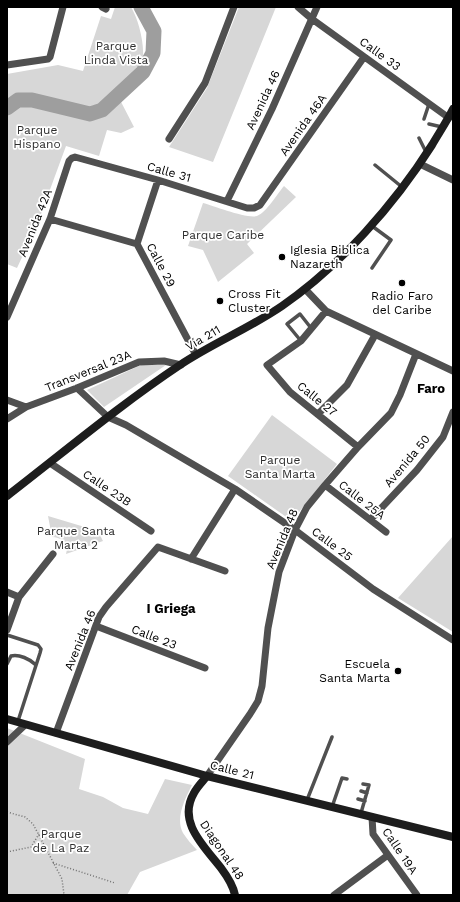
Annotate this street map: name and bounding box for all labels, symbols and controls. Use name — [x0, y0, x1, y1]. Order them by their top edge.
street label: Calle 33 — [357, 34, 403, 74]
park label: Parque Linda Vista — [84, 39, 149, 67]
street label: Avenida 46 — [243, 68, 283, 132]
street label: Avenida 46A — [277, 91, 329, 159]
park label: Parque Hispano — [13, 123, 61, 151]
street label: Calle 31 — [145, 159, 193, 185]
street label: Avenida 42A — [15, 187, 55, 259]
park label: Parque Caribe — [182, 228, 264, 242]
street label: Calle 29 — [144, 241, 178, 289]
place label: Iglesia Biblica Nazareth — [290, 243, 370, 271]
marker: Iglesia Biblica Nazareth — [277, 252, 287, 262]
marker: Radio Faro del Caribe — [397, 278, 407, 288]
place label: Cross Fit Cluster — [228, 287, 280, 315]
place label: Radio Faro del Caribe — [371, 289, 433, 317]
marker: Cross Fit Cluster — [215, 296, 225, 306]
street label: Vía 211 — [183, 322, 223, 354]
street label: Transversal 23A — [43, 347, 133, 395]
street label: Calle 27 — [294, 379, 340, 419]
district label: Faro — [417, 381, 445, 396]
street label: Avenida 50 — [381, 432, 433, 490]
park label: Parque Santa Marta — [245, 453, 316, 481]
street label: Calle 23B — [80, 467, 134, 509]
street label: Calle 25A — [336, 477, 388, 523]
street label: Avenida 48 — [263, 507, 301, 571]
park label: Parque Santa Marta 2 — [37, 524, 115, 552]
street label: Calle 25 — [309, 524, 355, 564]
district label: I Griega — [147, 601, 196, 616]
street label: Avenida 46 — [62, 608, 98, 672]
street label: Calle 23 — [129, 622, 179, 652]
place label: Escuela Santa Marta — [319, 657, 390, 685]
marker: Escuela Santa Marta — [393, 666, 403, 676]
street label: Calle 21 — [208, 758, 256, 782]
street label: Diagonal 48 — [197, 818, 247, 882]
street label: Calle 19A — [379, 825, 421, 877]
park label: Parque de La Paz — [33, 827, 89, 855]

